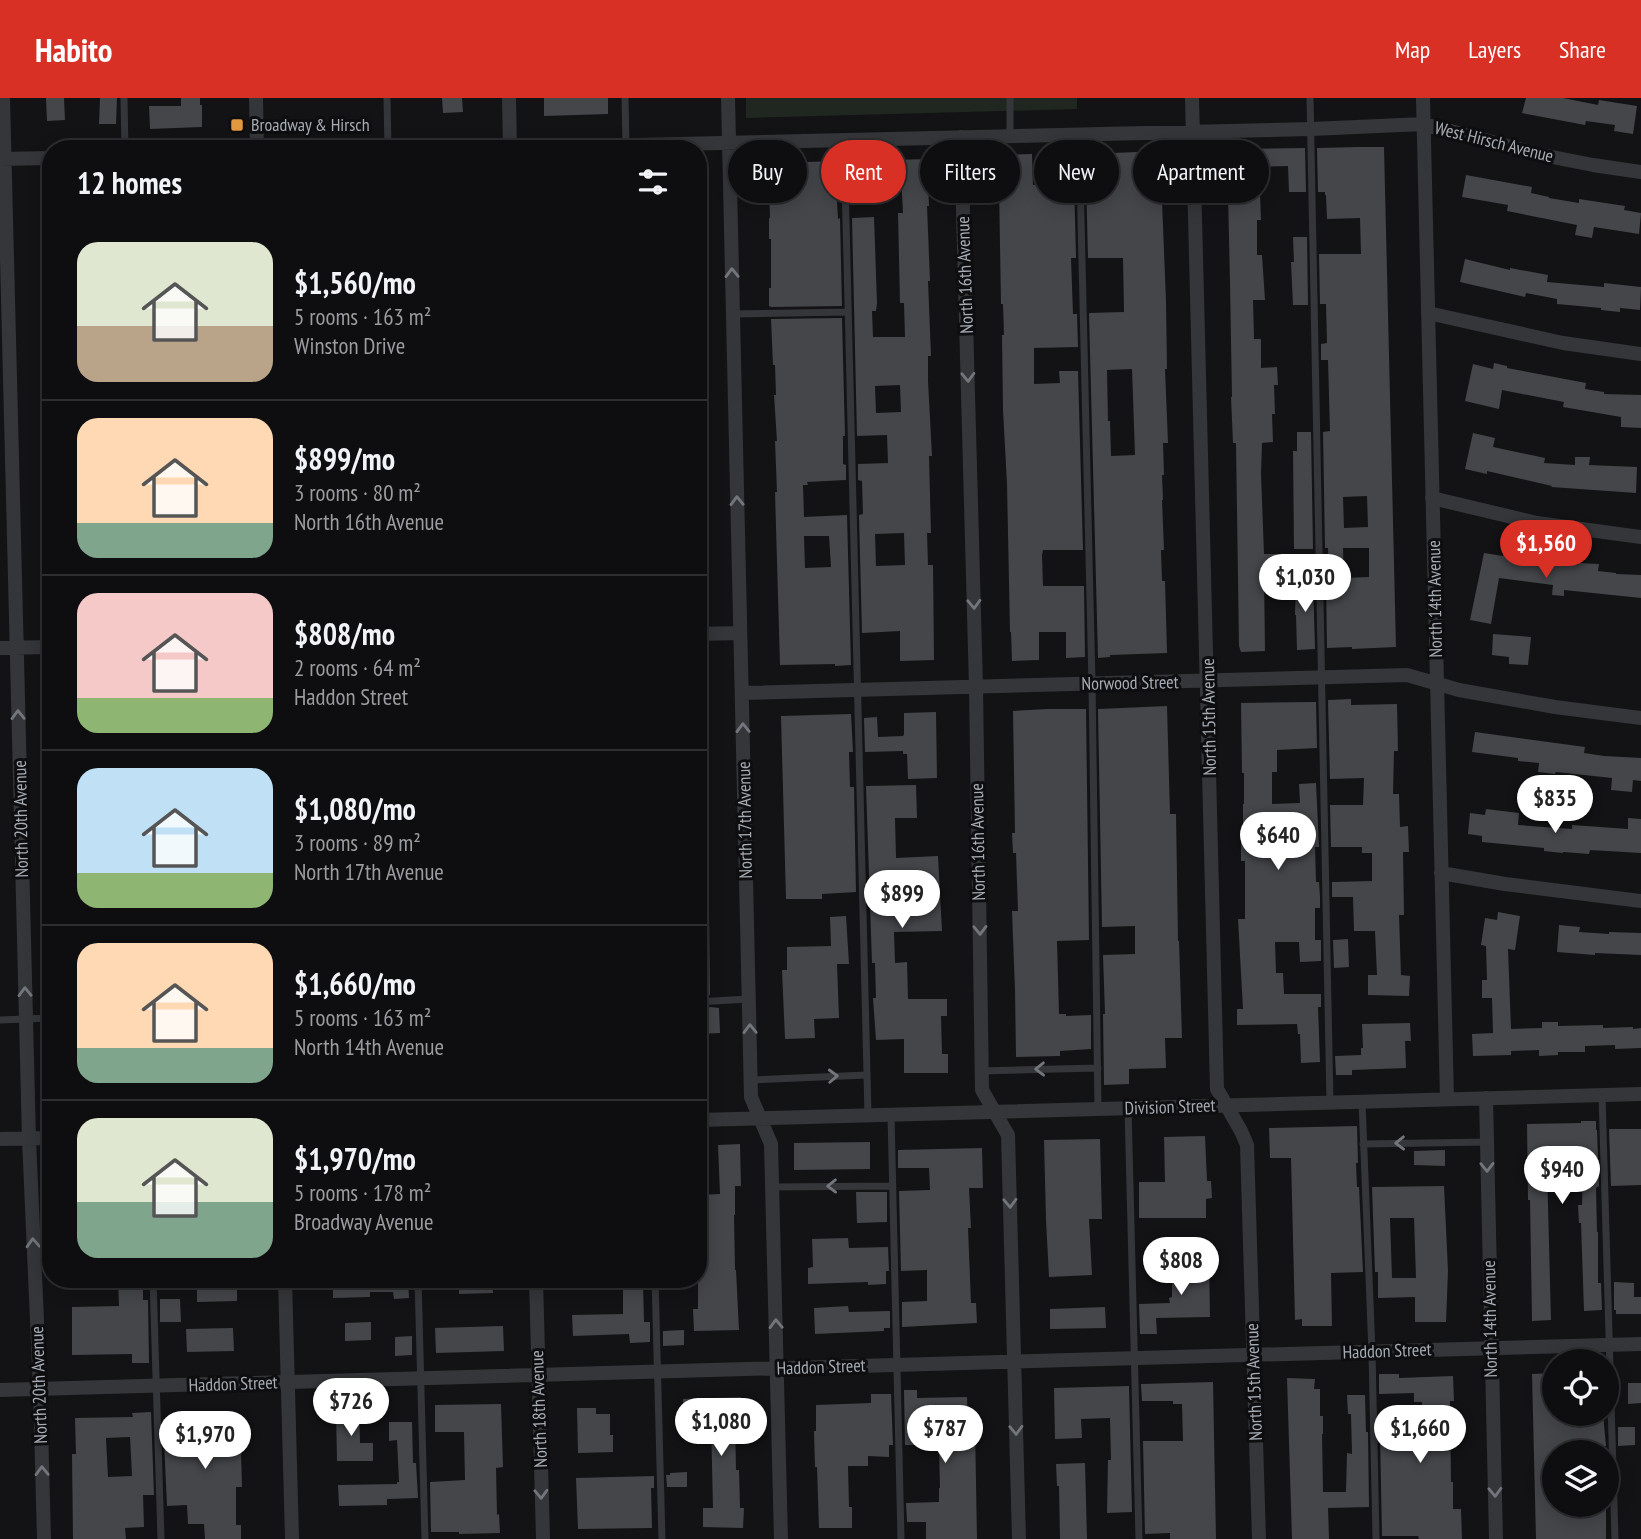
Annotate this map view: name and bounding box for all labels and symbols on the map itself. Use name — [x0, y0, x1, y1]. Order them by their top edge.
place label: Broadway & Hirsch — [251, 113, 370, 136]
street label: West Hirsch Avenue — [1432, 116, 1556, 167]
marker: Broadway & Hirsch — [229, 117, 245, 133]
street label: North 16th Avenue — [951, 216, 978, 334]
one-way arrow — [724, 267, 740, 278]
one-way arrow — [960, 372, 976, 383]
one-way arrow — [730, 495, 745, 506]
pin: $1,560 — [1489, 520, 1603, 580]
street label: North 14th Avenue — [1422, 540, 1447, 658]
pin: $1,030 — [1248, 554, 1362, 614]
one-way arrow — [966, 600, 982, 610]
street label: North 15th Avenue — [1196, 658, 1221, 776]
street label: Norwood Street — [1081, 670, 1179, 695]
one-way arrow — [11, 709, 26, 720]
one-way arrow — [735, 722, 750, 733]
street label: North 20th Avenue — [8, 760, 33, 878]
street label: North 17th Avenue — [732, 761, 757, 879]
pin: $835 — [1514, 776, 1596, 835]
street label: North 16th Avenue — [965, 783, 990, 901]
pin: $640 — [1237, 812, 1319, 872]
pin: $899 — [861, 870, 943, 930]
one-way arrow — [972, 925, 988, 936]
one-way arrow — [17, 986, 33, 996]
one-way arrow — [742, 1023, 757, 1034]
one-way arrow — [1034, 1062, 1045, 1077]
one-way arrow — [828, 1069, 839, 1084]
street label: Division Street — [1124, 1093, 1216, 1120]
one-way arrow — [1395, 1135, 1405, 1151]
pin: $940 — [1521, 1146, 1603, 1206]
one-way arrow — [1479, 1162, 1495, 1172]
one-way arrow — [826, 1179, 837, 1194]
one-way arrow — [1002, 1198, 1018, 1209]
one-way arrow — [26, 1238, 41, 1249]
pin: $808 — [1140, 1238, 1222, 1297]
street label: North 14th Avenue — [1477, 1260, 1502, 1378]
one-way arrow — [768, 1318, 784, 1329]
street label: North 15th Avenue — [1240, 1323, 1267, 1441]
street label: North 20th Avenue — [25, 1326, 52, 1444]
street label: Haddon Street — [1342, 1337, 1432, 1364]
street label: North 18th Avenue — [525, 1350, 552, 1468]
street label: Haddon Street — [776, 1353, 866, 1380]
street label: Haddon Street — [188, 1370, 278, 1397]
pin: $726 — [310, 1378, 392, 1438]
pin: $1,080 — [664, 1398, 778, 1458]
pin: $787 — [904, 1406, 986, 1465]
pin: $1,660 — [1363, 1406, 1477, 1465]
pin: $1,970 — [148, 1412, 262, 1471]
one-way arrow — [1009, 1425, 1024, 1436]
one-way arrow — [34, 1465, 50, 1476]
one-way arrow — [1487, 1487, 1502, 1498]
one-way arrow — [534, 1489, 549, 1500]

